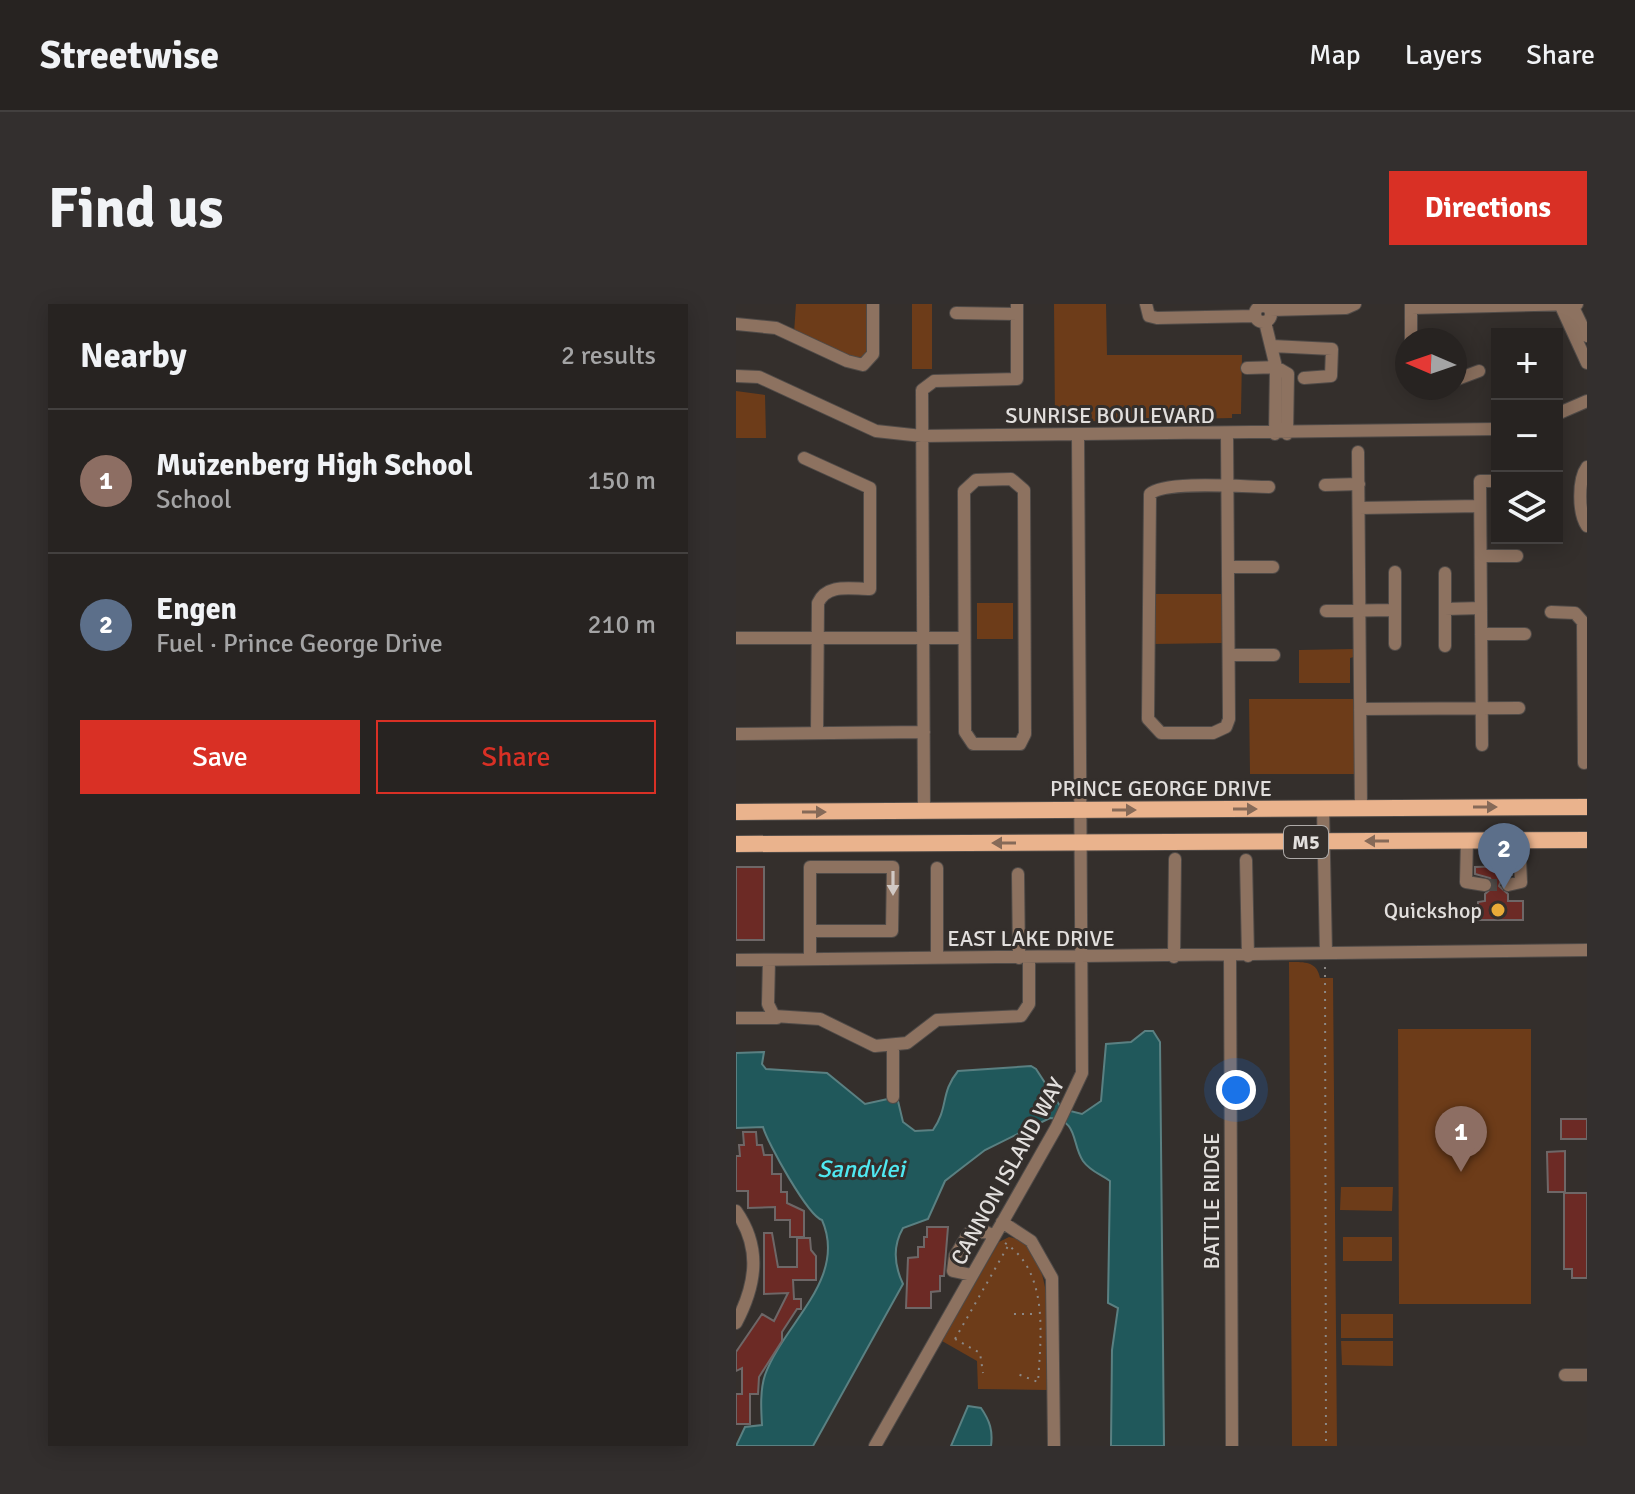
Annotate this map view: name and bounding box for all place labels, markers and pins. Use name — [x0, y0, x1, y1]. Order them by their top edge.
pin: 2 — [1478, 823, 1530, 889]
place label: Quickshop — [1384, 897, 1482, 924]
marker: Quickshop — [1489, 901, 1507, 919]
pin: 1 — [1435, 1106, 1487, 1172]

